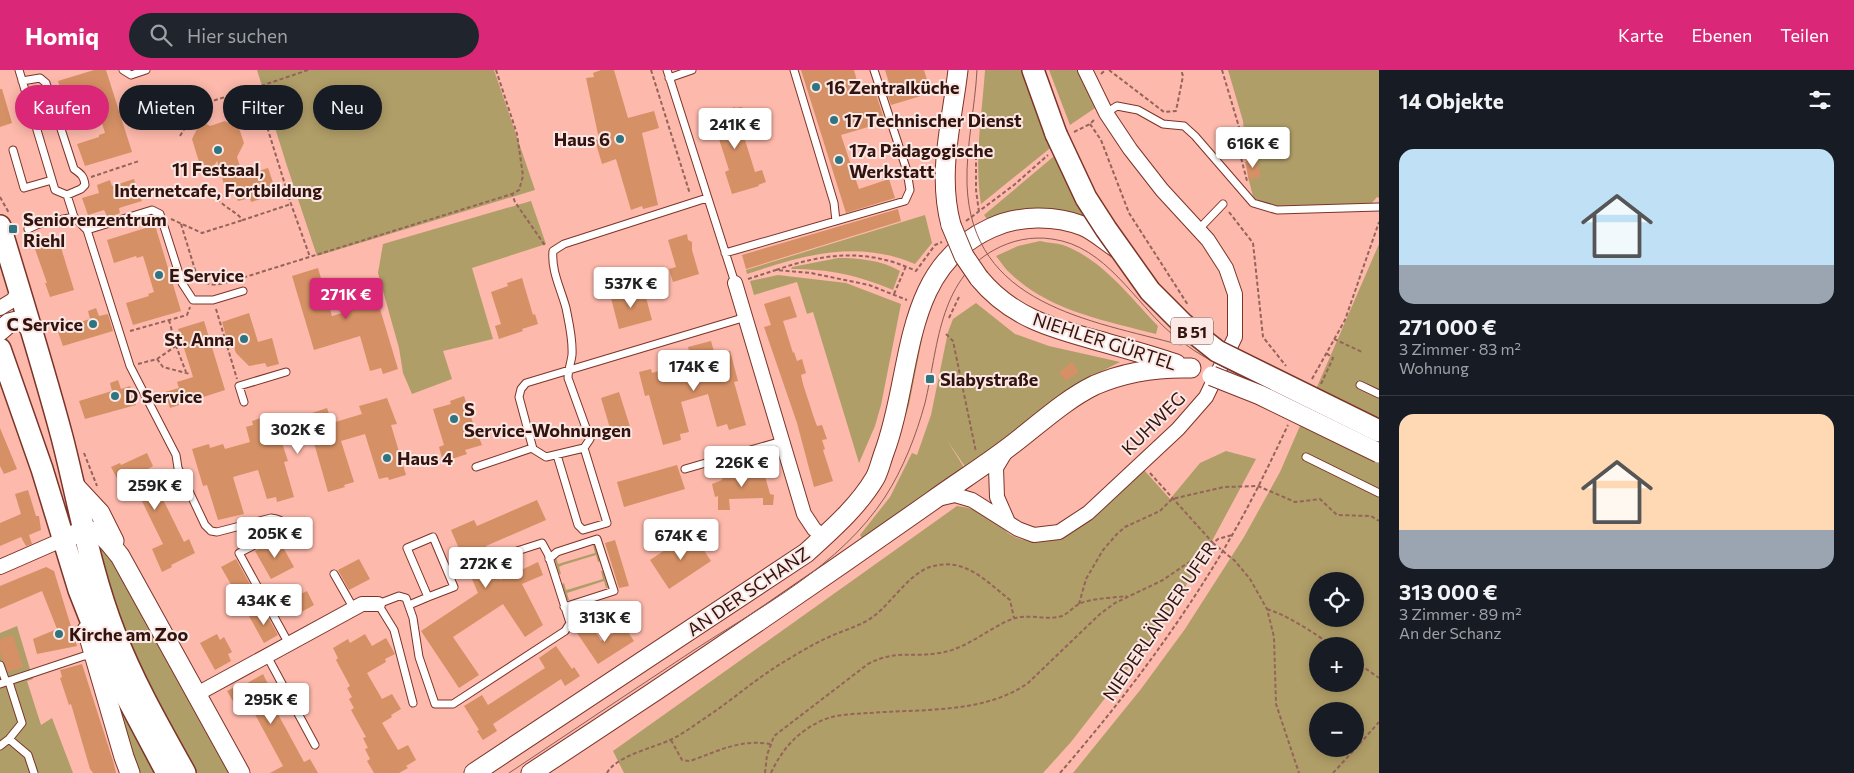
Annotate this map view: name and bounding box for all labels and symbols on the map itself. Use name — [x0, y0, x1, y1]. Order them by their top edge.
place label: 16 Zentralküche — [826, 76, 959, 98]
marker: 16 Zentralküche — [810, 81, 822, 93]
pin: 241K € — [694, 108, 776, 150]
place label: 17 Technischer Dienst — [844, 109, 1022, 131]
marker: 17 Technischer Dienst — [828, 114, 840, 126]
pin: 616K € — [1212, 126, 1294, 169]
place label: Haus 6 — [554, 128, 610, 150]
marker: Haus 6 — [614, 133, 626, 145]
place label: 17a Pädagogische Werkstatt — [849, 139, 993, 182]
marker: 11 Festsaal, Internetcafe, Fortbildung — [212, 144, 224, 156]
marker: 17a Pädagogische Werkstatt — [833, 154, 845, 166]
place label: 11 Festsaal, Internetcafe, Fortbildung — [114, 158, 322, 201]
place label: Seniorenzentrum Riehl — [23, 208, 167, 251]
marker: Seniorenzentrum Riehl — [7, 223, 19, 235]
place label: E Service — [169, 264, 244, 286]
pin: 537K € — [590, 266, 672, 309]
marker: E Service — [153, 269, 165, 281]
pin: 271K € — [305, 278, 387, 320]
street label: NIEHLER GÜRTEL — [1030, 307, 1180, 375]
place label: C Service — [7, 313, 83, 335]
marker: C Service — [87, 318, 99, 330]
road number: B 51 — [1171, 318, 1213, 344]
place label: St. Anna — [164, 328, 234, 350]
marker: St. Anna — [238, 333, 250, 345]
pin: 174K € — [653, 350, 735, 392]
place label: Slabystraße — [940, 368, 1038, 390]
marker: Slabystraße — [924, 373, 936, 385]
place label: D Service — [125, 385, 202, 407]
street label: KUHWEG — [1117, 387, 1189, 459]
marker: D Service — [109, 390, 121, 402]
place label: S Service-Wohnungen — [464, 398, 631, 441]
pin: 302K € — [257, 412, 339, 455]
marker: S Service-Wohnungen — [448, 413, 460, 425]
pin: 226K € — [701, 446, 783, 488]
place label: Haus 4 — [397, 447, 453, 469]
marker: Haus 4 — [381, 452, 393, 464]
pin: 259K € — [114, 468, 196, 511]
pin: 205K € — [234, 516, 316, 559]
pin: 674K € — [640, 518, 722, 561]
street label: NIEDERLÄNDER UFER — [1098, 537, 1220, 705]
street label: AN DER SCHANZ — [682, 542, 814, 640]
pin: 272K € — [445, 546, 527, 589]
pin: 434K € — [223, 584, 305, 626]
pin: 313K € — [564, 600, 646, 643]
place label: Kirche am Zoo — [69, 623, 189, 645]
marker: Kirche am Zoo — [53, 628, 65, 640]
pin: 295K € — [230, 682, 312, 725]

